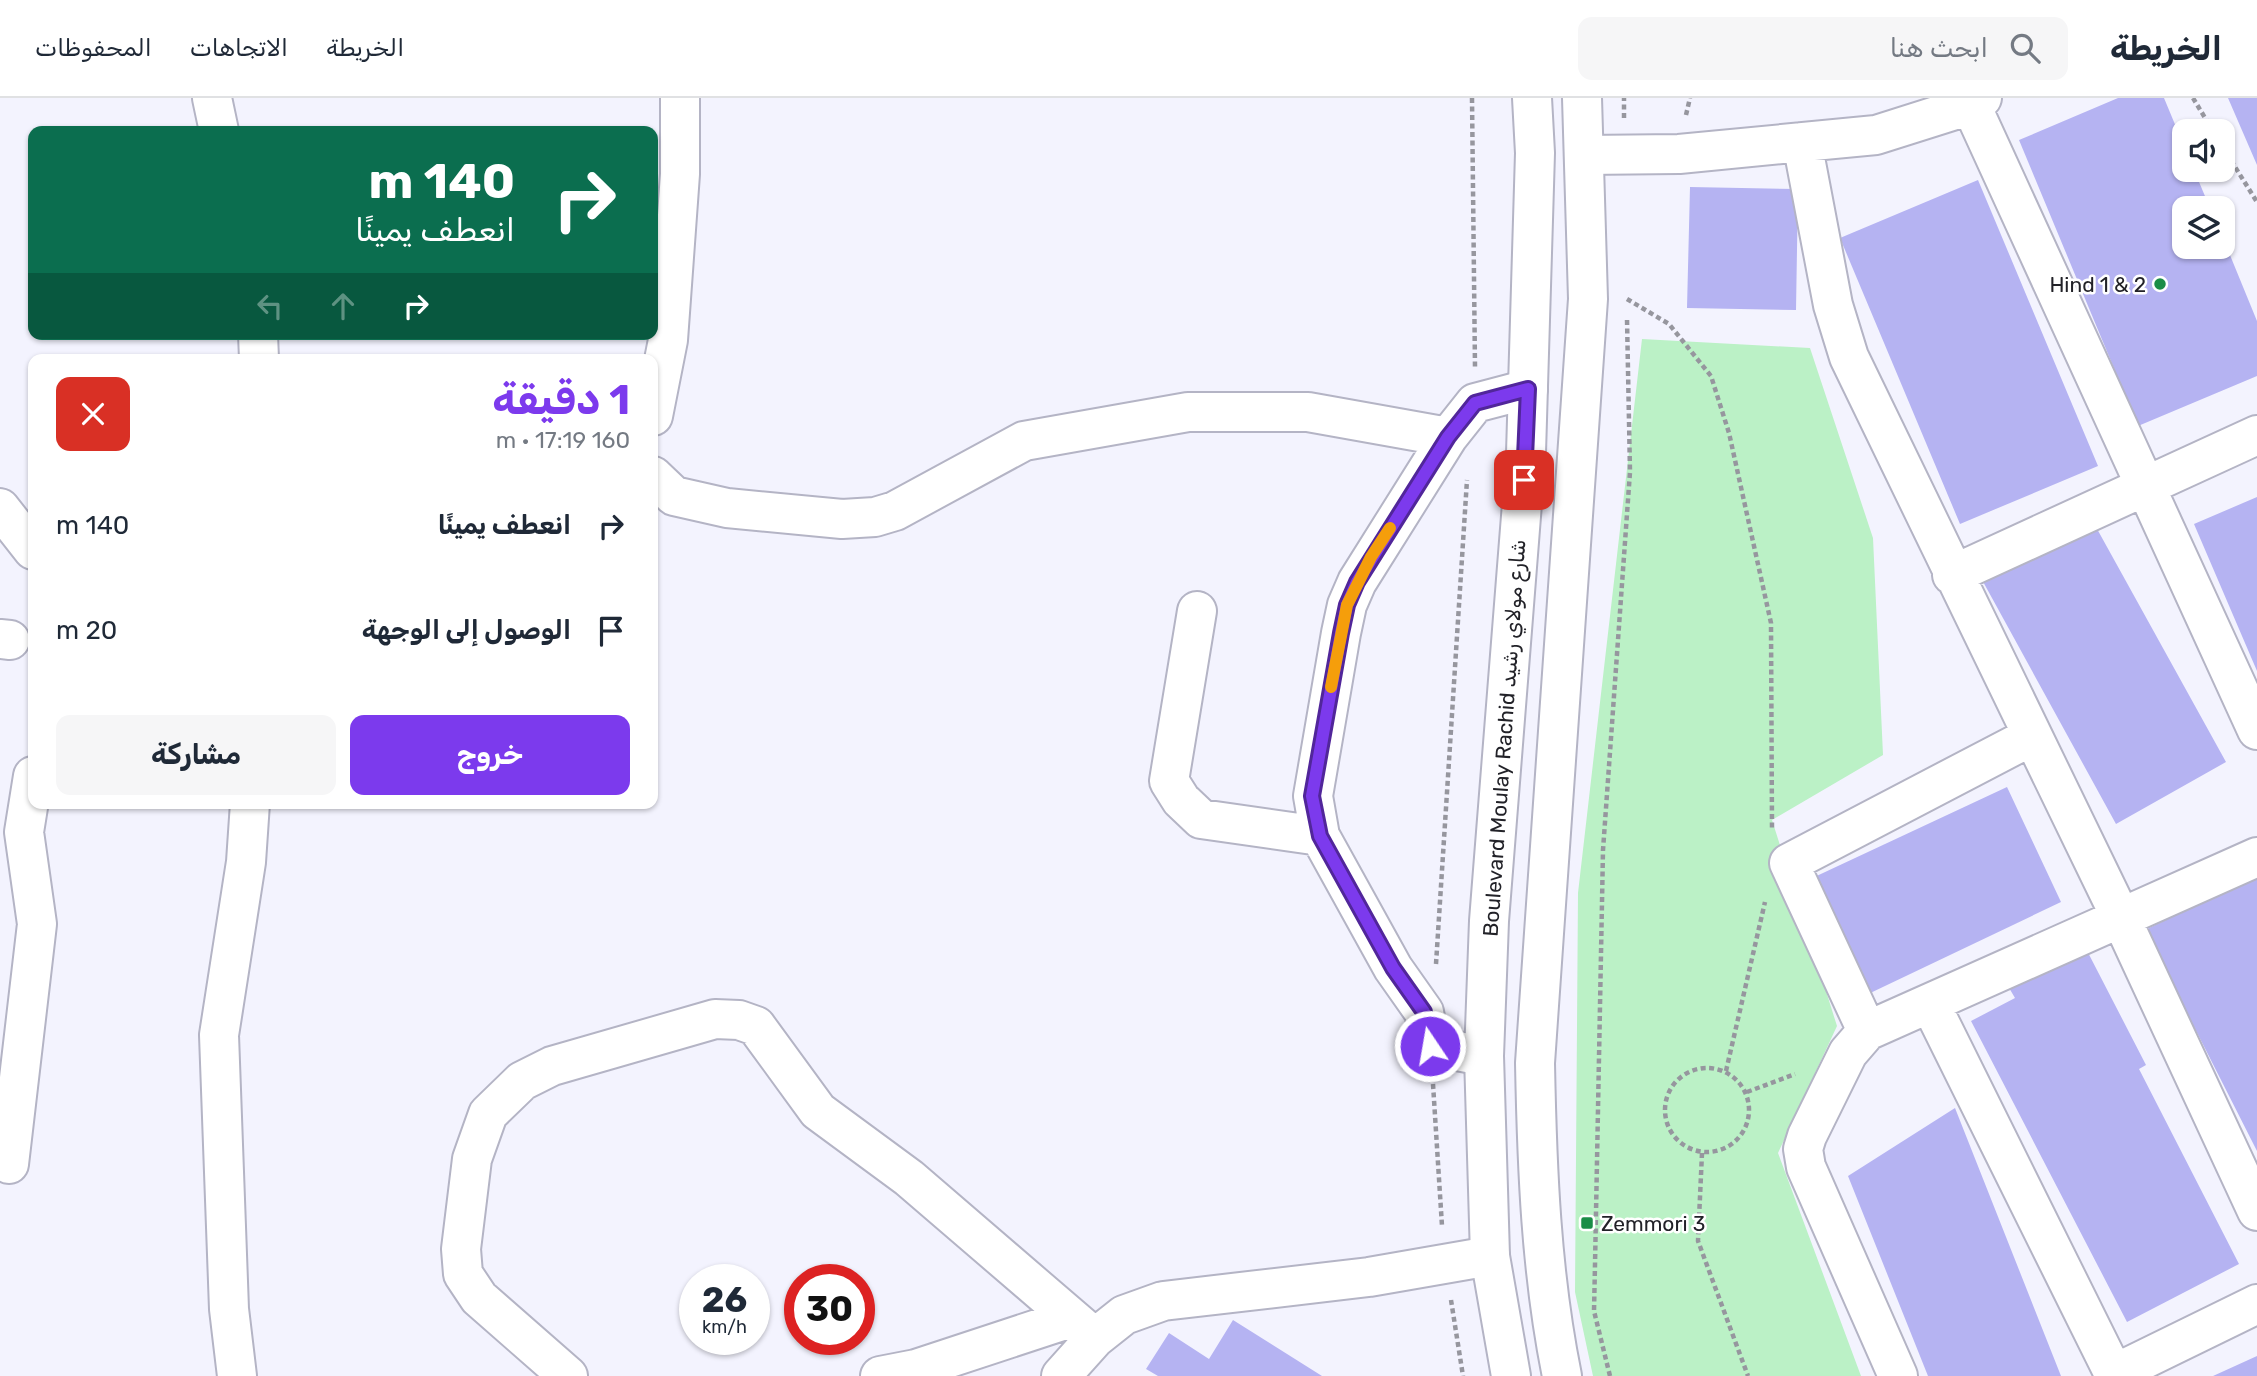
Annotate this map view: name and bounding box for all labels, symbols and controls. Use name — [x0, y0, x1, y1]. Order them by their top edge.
search box — [1578, 17, 2068, 80]
icon: search — [2006, 29, 2044, 67]
text: الخريطة — [2110, 29, 2222, 68]
text: ابحث هنا — [1890, 33, 1988, 64]
text: المحفوظات — [35, 34, 152, 62]
text: الاتجاهات — [190, 34, 288, 62]
text: الخريطة — [326, 34, 404, 62]
map controls — [2172, 119, 2235, 259]
button: sound — [2172, 119, 2235, 182]
text: 140 m — [369, 152, 515, 210]
icon: right — [539, 154, 630, 245]
button: layers — [2172, 196, 2235, 259]
text: انعطف يمينًا — [355, 211, 515, 249]
place label: Hind 1 & 2 — [2049, 272, 2146, 297]
marker: Hind 1 & 2 — [2152, 276, 2168, 292]
icon: left — [251, 287, 289, 325]
icon: ahead — [324, 287, 362, 325]
icon: right — [397, 287, 435, 325]
text: 1 دقيقة — [492, 375, 630, 425]
button: close — [56, 377, 130, 451]
text: 160 m · 17:19 — [496, 426, 630, 454]
pin — [1494, 450, 1554, 510]
icon: arrive — [1505, 461, 1543, 499]
icon: right — [592, 507, 630, 545]
text: 140 m — [56, 510, 129, 541]
text: انعطف يمينًا — [438, 510, 571, 541]
street label: Boulevard Moulay Rachid شارع مولاي رشيد — [1478, 539, 1532, 938]
icon: arrive — [592, 612, 630, 650]
text: 20 m — [56, 615, 117, 646]
text: الوصول إلى الوجهة — [362, 615, 571, 646]
button: مشاركة — [56, 715, 336, 795]
button: خروج — [350, 715, 630, 795]
position arrow — [1393, 1009, 1467, 1083]
place label: Zemmori 3 — [1601, 1211, 1705, 1236]
marker: Zemmori 3 — [1579, 1215, 1595, 1231]
speed limit sign: 30 — [784, 1264, 875, 1355]
text: 26 — [702, 1279, 747, 1321]
text: km/h — [702, 1316, 747, 1338]

